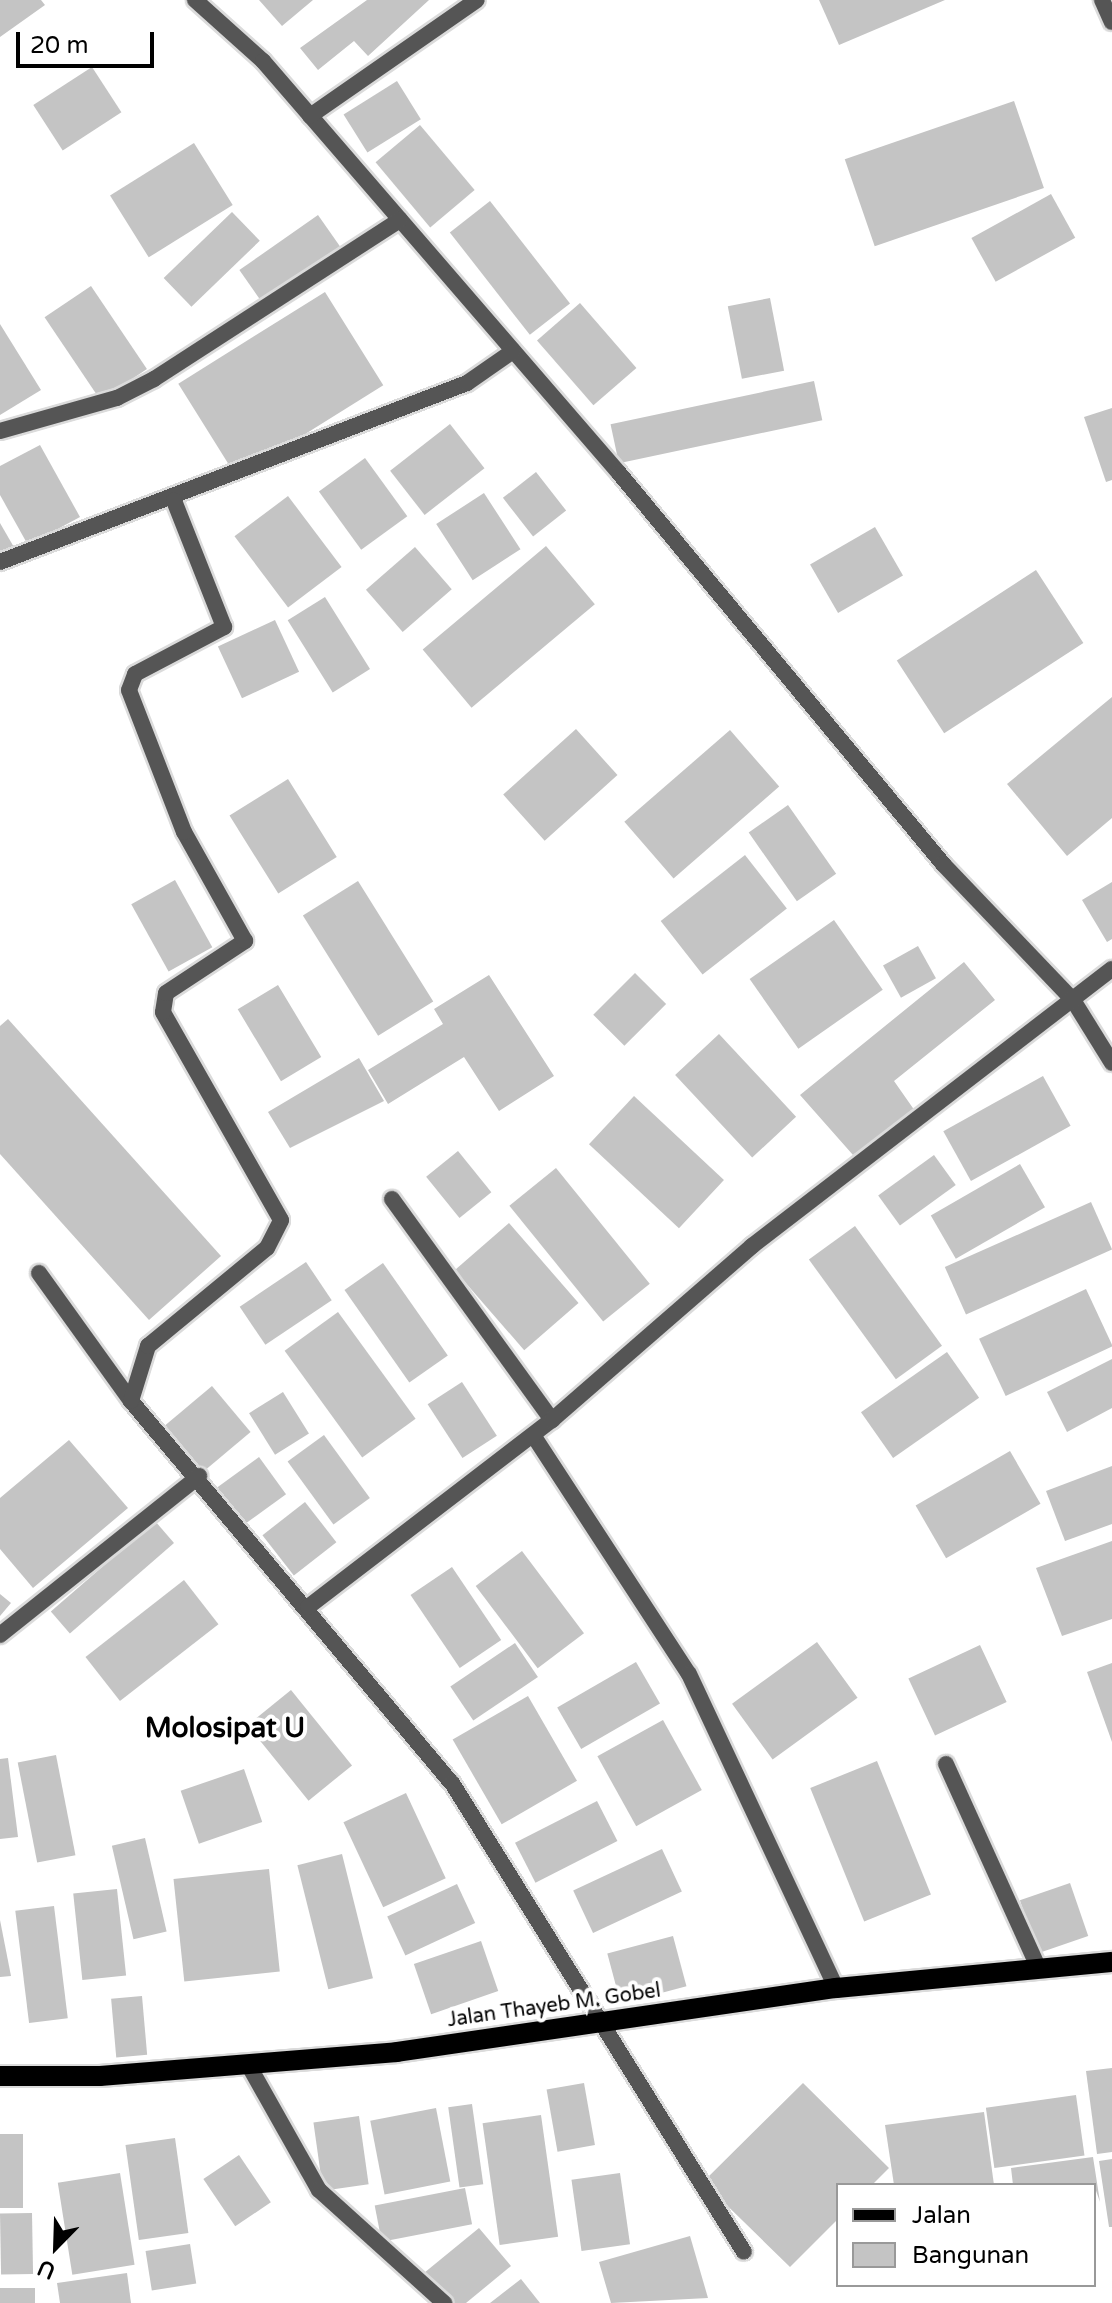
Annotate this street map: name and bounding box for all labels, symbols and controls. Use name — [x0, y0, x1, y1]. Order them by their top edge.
scale bar — [20, 16, 158, 66]
text: 20 m — [30, 31, 88, 60]
district label: Molosipat U — [145, 1711, 305, 1745]
street label: Jalan Thayeb M. Gobel — [446, 1979, 662, 2033]
legend — [836, 2183, 1096, 2287]
text: Jalan — [912, 2201, 971, 2230]
north arrow — [16, 2207, 96, 2287]
text: Bangunan — [912, 2241, 1029, 2270]
text: U — [34, 2254, 59, 2284]

